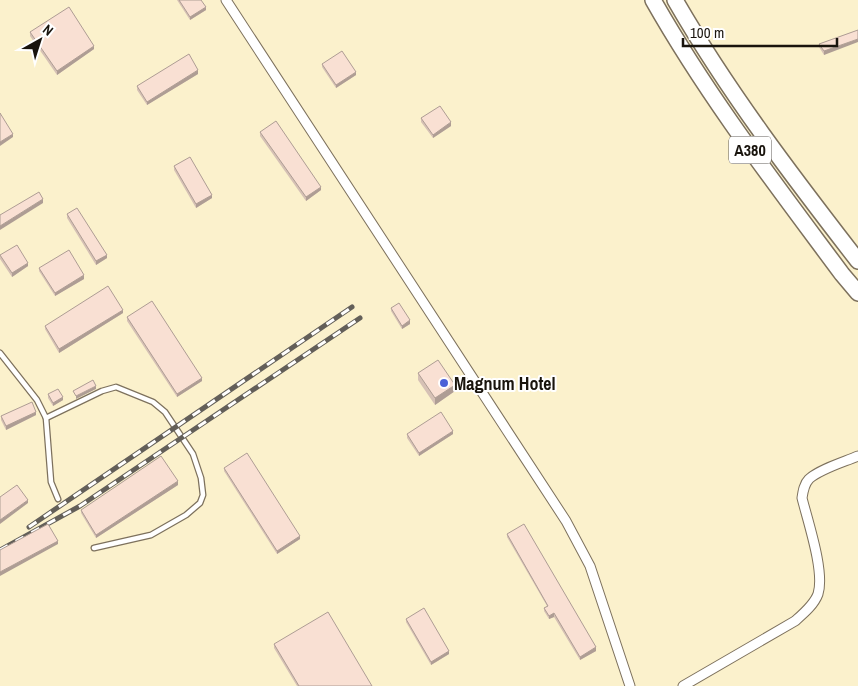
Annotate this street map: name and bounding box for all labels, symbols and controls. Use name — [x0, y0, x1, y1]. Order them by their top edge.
north arrow — [15, 15, 65, 65]
scale bar — [683, 15, 837, 47]
text: N — [39, 20, 57, 40]
text: 100 m — [690, 22, 724, 43]
road number: A380 — [729, 136, 771, 164]
place label: Magnum Hotel — [454, 371, 556, 396]
marker: Magnum Hotel — [438, 377, 450, 389]

